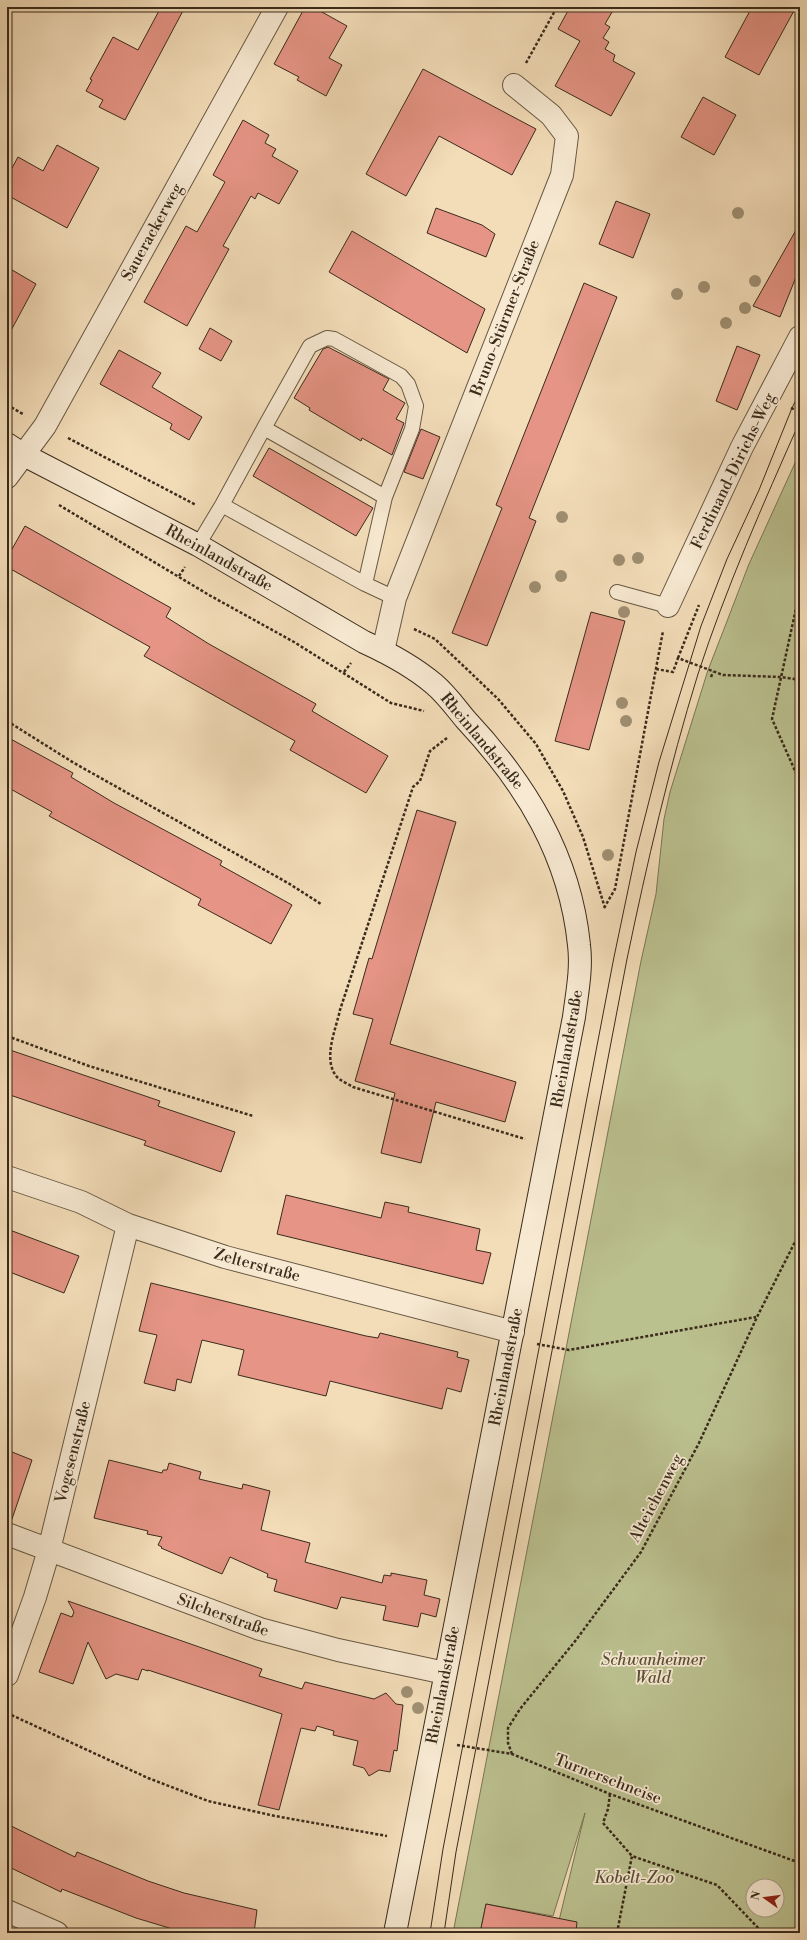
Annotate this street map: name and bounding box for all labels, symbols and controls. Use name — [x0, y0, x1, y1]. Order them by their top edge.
street label: Sauerackerweg — [117, 179, 187, 284]
street label: Bruno-Stürmer-Straße — [466, 237, 544, 400]
street label: Ferdinand-Dirichs-Weg — [686, 389, 780, 552]
street label: Rheinlandstraße — [162, 520, 276, 596]
street label: Rheinlandstraße — [436, 689, 528, 793]
street label: Rheinlandstraße — [547, 988, 587, 1110]
street label: Zelterstraße — [212, 1244, 302, 1286]
street label: Rheinlandstraße — [485, 1306, 527, 1428]
street label: Vogesenstraße — [50, 1399, 95, 1506]
street label: Alteichenweg — [624, 1450, 688, 1546]
street label: Silcherstraße — [174, 1589, 272, 1641]
street label: Rheinlandstraße — [422, 1624, 464, 1746]
park label: Schwanheimer Wald — [601, 1650, 706, 1688]
street label: Turnerschneise — [552, 1749, 664, 1809]
park label: Kobelt-Zoo — [594, 1868, 674, 1888]
north arrow — [745, 1878, 785, 1918]
text: N — [748, 1890, 764, 1902]

